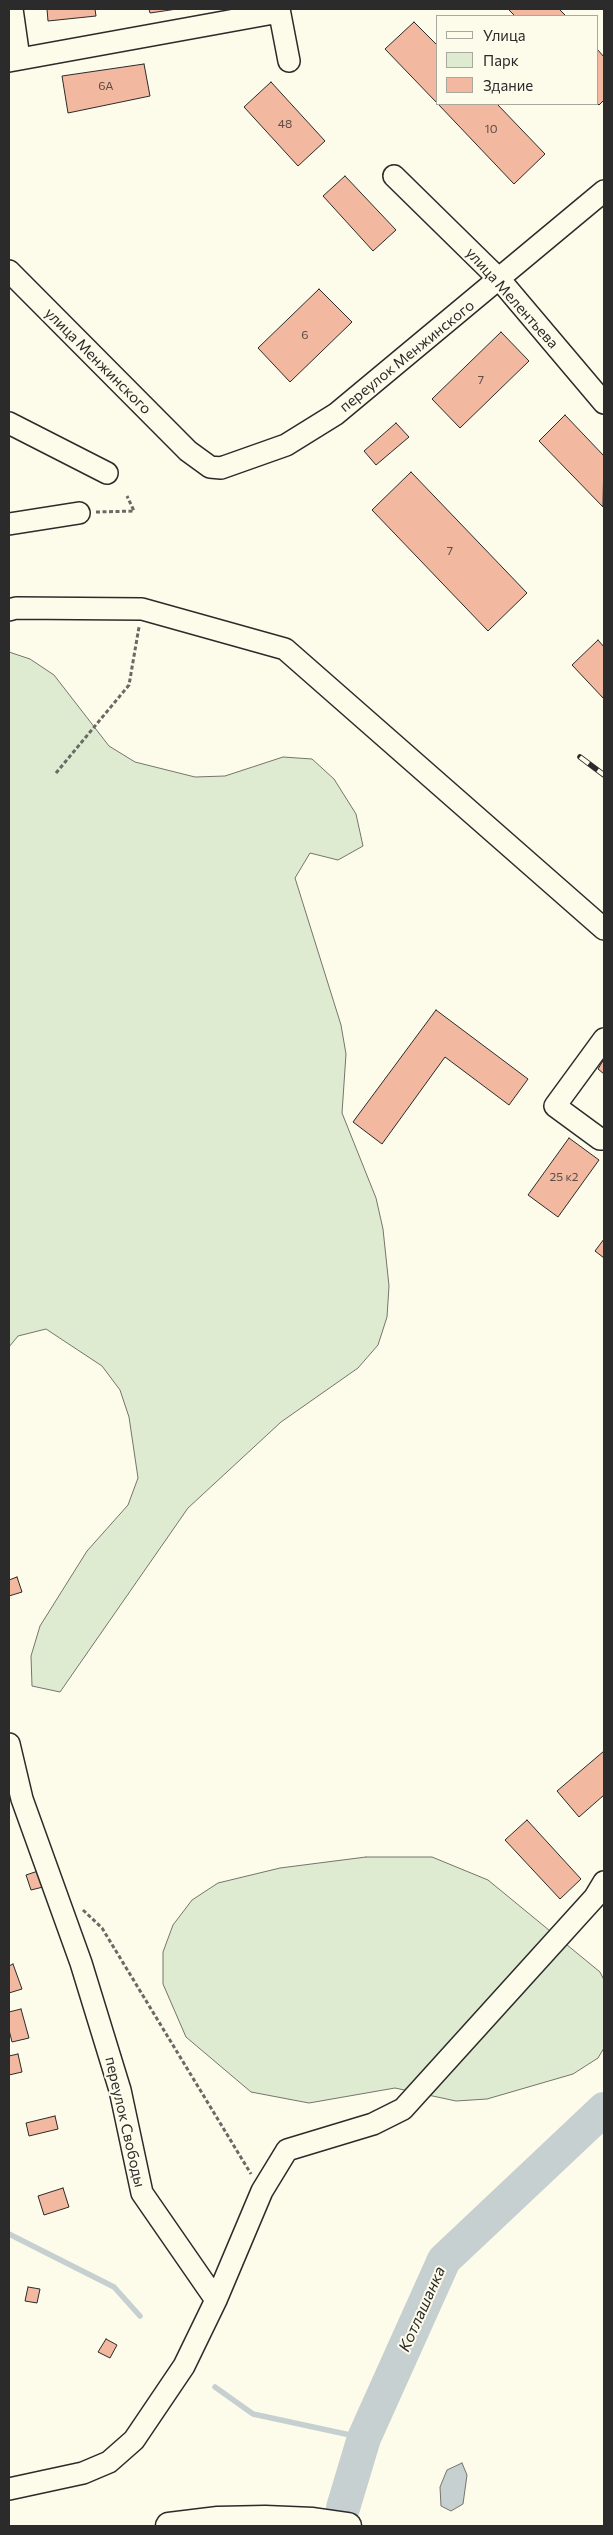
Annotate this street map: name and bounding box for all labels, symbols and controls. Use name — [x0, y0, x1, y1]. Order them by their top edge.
legend — [436, 15, 598, 105]
text: Улица — [483, 26, 525, 44]
text: Парк — [483, 51, 519, 69]
text: Здание — [483, 76, 533, 94]
house number: 6А — [98, 79, 114, 93]
house number: 48 — [278, 117, 292, 131]
house number: 10 — [485, 122, 497, 136]
street label: улица Мелентьева — [462, 244, 562, 352]
street label: переулок Менжинского — [336, 296, 478, 416]
street label: улица Менжинского — [41, 304, 155, 418]
house number: 6 — [301, 328, 309, 342]
house number: 7 — [478, 373, 484, 387]
house number: 7 — [447, 544, 453, 558]
house number: 25 к2 — [550, 1170, 578, 1184]
street label: переулок Свободы — [101, 2055, 149, 2189]
water label: Котлашанка — [395, 2263, 449, 2355]

